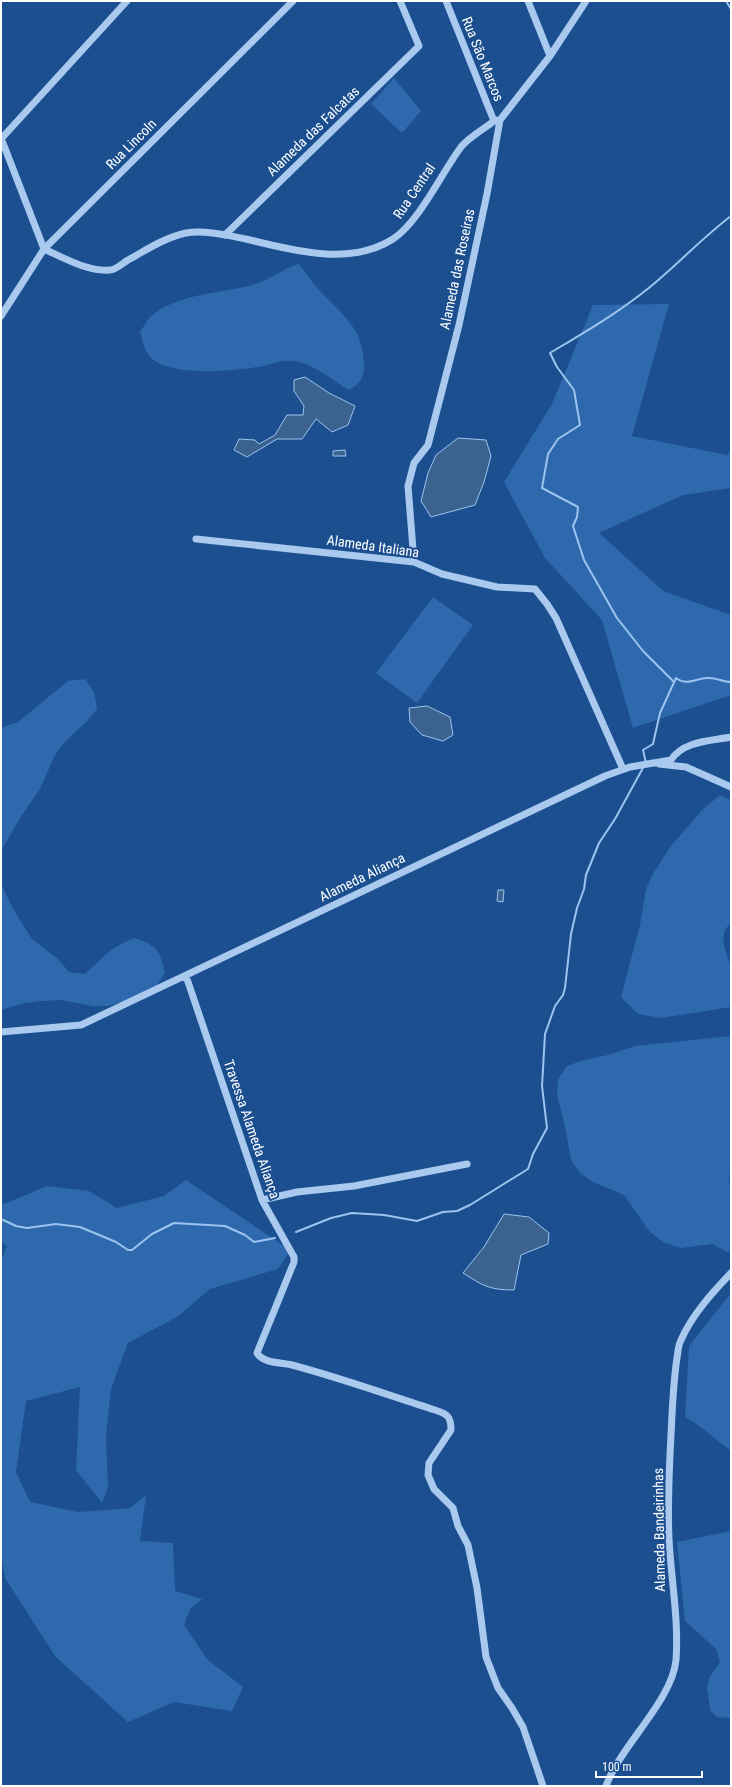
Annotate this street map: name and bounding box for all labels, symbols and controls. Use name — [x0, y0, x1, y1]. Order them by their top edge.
street label: Rua São Marcos — [459, 14, 507, 104]
street label: Alameda das Falcatas — [264, 83, 362, 179]
street label: Rua Lincoln — [103, 116, 159, 172]
street label: Rua Central — [390, 160, 438, 222]
street label: Alameda das Roseiras — [436, 207, 478, 331]
street label: Alameda Italiana — [326, 532, 420, 560]
street label: Alameda Aliança — [317, 849, 407, 905]
street label: Travessa Alameda Aliança — [221, 1058, 283, 1200]
street label: Alameda Bandeirinhas — [650, 1468, 668, 1592]
scale bar — [596, 1753, 702, 1779]
text: 100 m — [602, 1760, 632, 1774]

